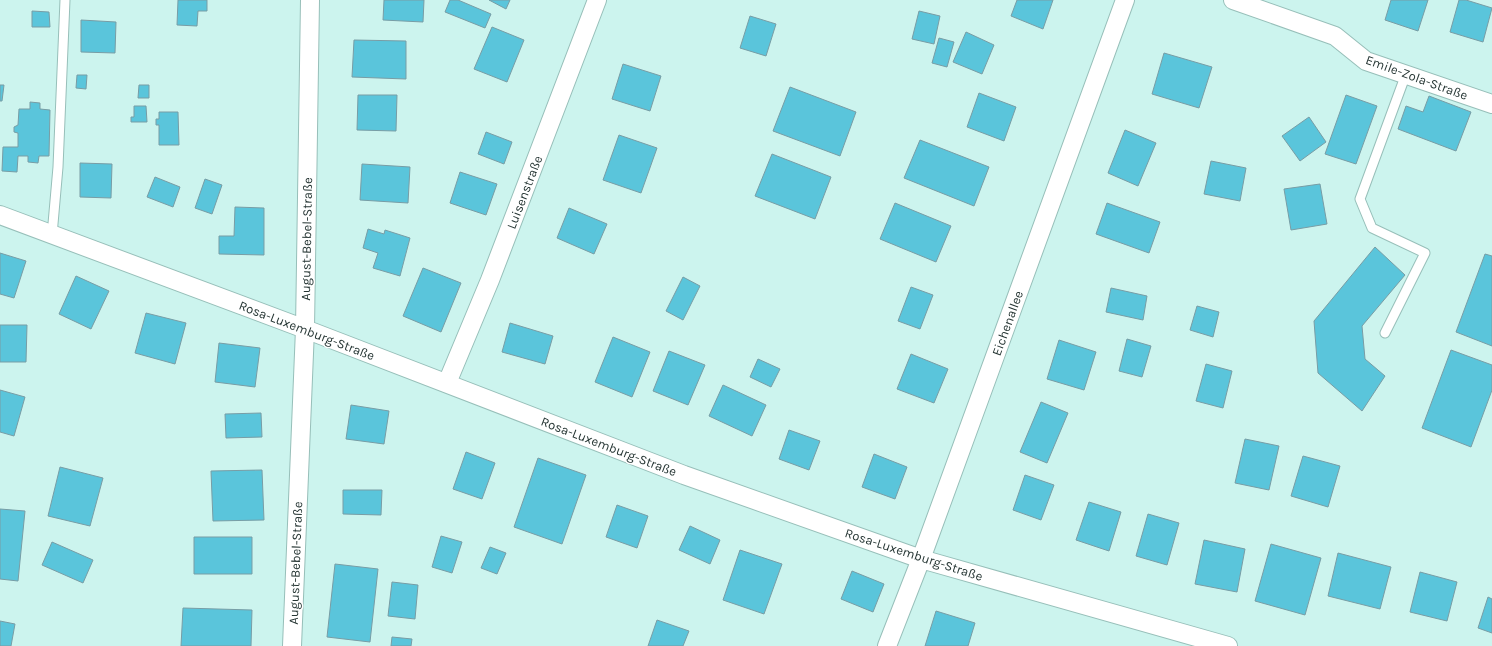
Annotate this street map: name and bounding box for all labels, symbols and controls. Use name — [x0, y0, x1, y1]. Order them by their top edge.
street label: Emile-Zola-Straße — [1364, 52, 1470, 103]
street label: Luisenstraße — [504, 153, 545, 231]
street label: August-Bebel-Straße — [298, 177, 315, 301]
street label: Eichenallee — [989, 288, 1026, 358]
street label: Rosa-Luxemburg-Straße — [237, 298, 377, 363]
street label: Rosa-Luxemburg-Straße — [539, 414, 679, 479]
street label: August-Bebel-Straße — [286, 501, 305, 625]
street label: Rosa-Luxemburg-Straße — [843, 525, 985, 584]

